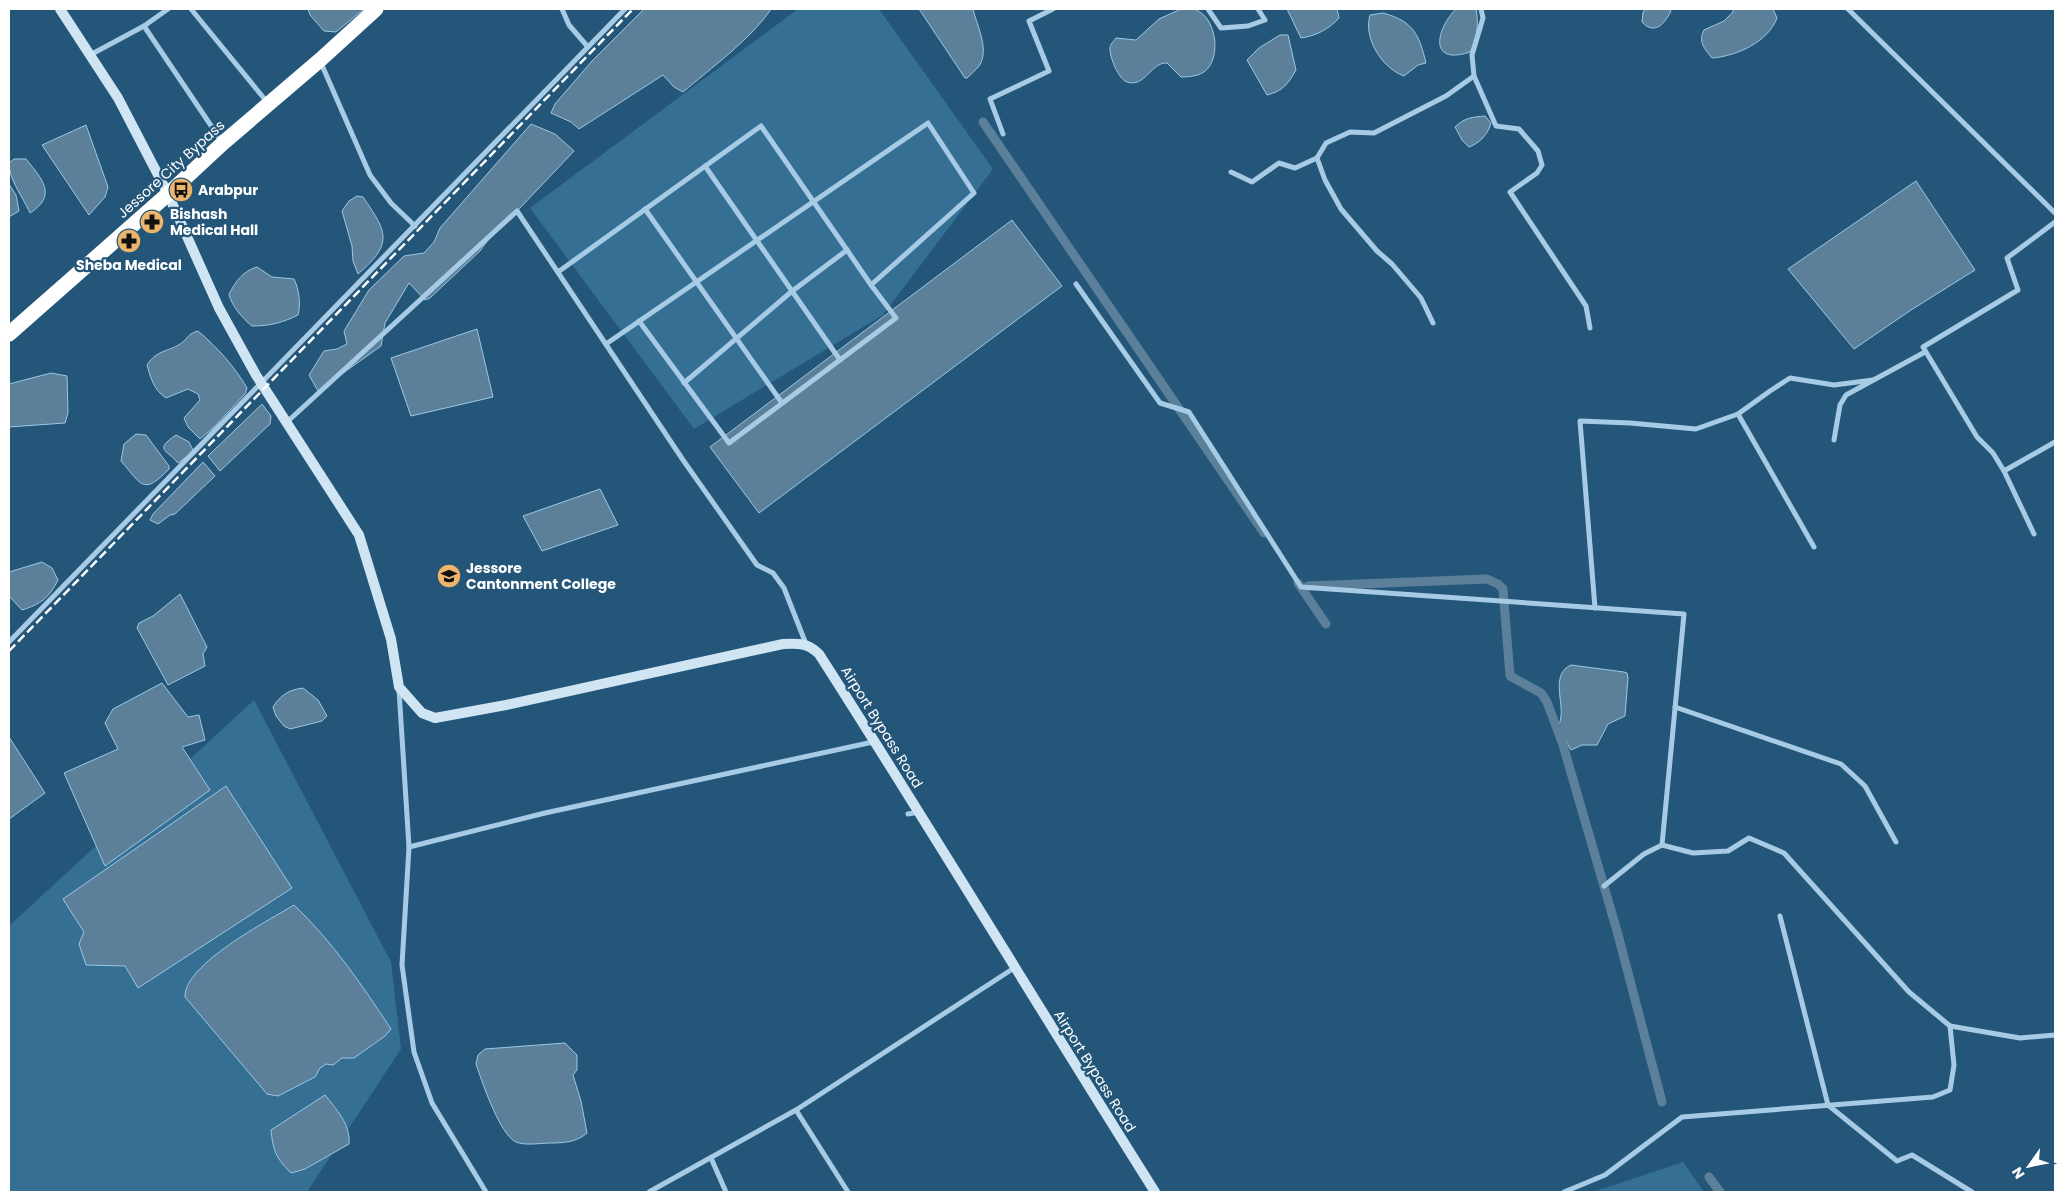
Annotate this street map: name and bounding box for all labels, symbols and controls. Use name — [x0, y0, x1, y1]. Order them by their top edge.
street label: Jessore City Bypass — [113, 115, 229, 223]
bus stop icon: Arabpur — [168, 177, 194, 203]
place label: Arabpur — [198, 180, 258, 200]
place label: Bishash Medical Hall — [170, 204, 258, 240]
pharmacy icon: Bishash Medical Hall — [139, 209, 165, 235]
pharmacy icon: Sheba Medical — [116, 228, 142, 254]
place label: Sheba Medical — [76, 255, 182, 275]
place label: Jessore Cantonment College — [466, 558, 616, 594]
school or university icon: Jessore Cantonment College — [436, 563, 462, 589]
street label: Airport Bypass Road — [836, 662, 928, 792]
street label: Airport Bypass Road — [1049, 1006, 1141, 1136]
north arrow — [2004, 1141, 2054, 1191]
text: N — [2007, 1163, 2029, 1183]

